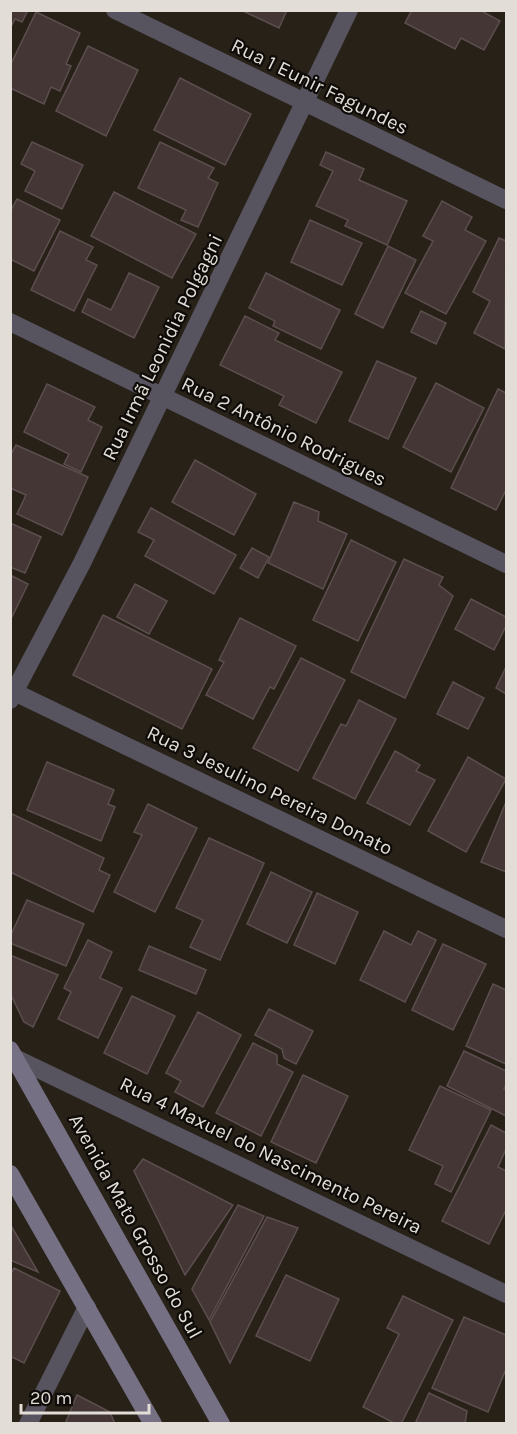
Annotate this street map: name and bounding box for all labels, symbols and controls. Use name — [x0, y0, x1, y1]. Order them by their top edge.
street label: Rua 1 Eunir Fagundes — [228, 34, 412, 139]
street label: Rua Irmã Leonidia Polgagni — [98, 230, 227, 464]
street label: Rua 2 Antônio Rodrigues — [178, 372, 390, 491]
street label: Rua 3 Jesulino Pereira Donato — [143, 721, 396, 860]
street label: Rua 4 Maxuel do Nascimento Pereira — [116, 1072, 426, 1239]
street label: Avenida Mato Grosso do Sul — [64, 1110, 207, 1343]
scale bar — [21, 1377, 148, 1415]
text: 20 m — [30, 1387, 72, 1409]

